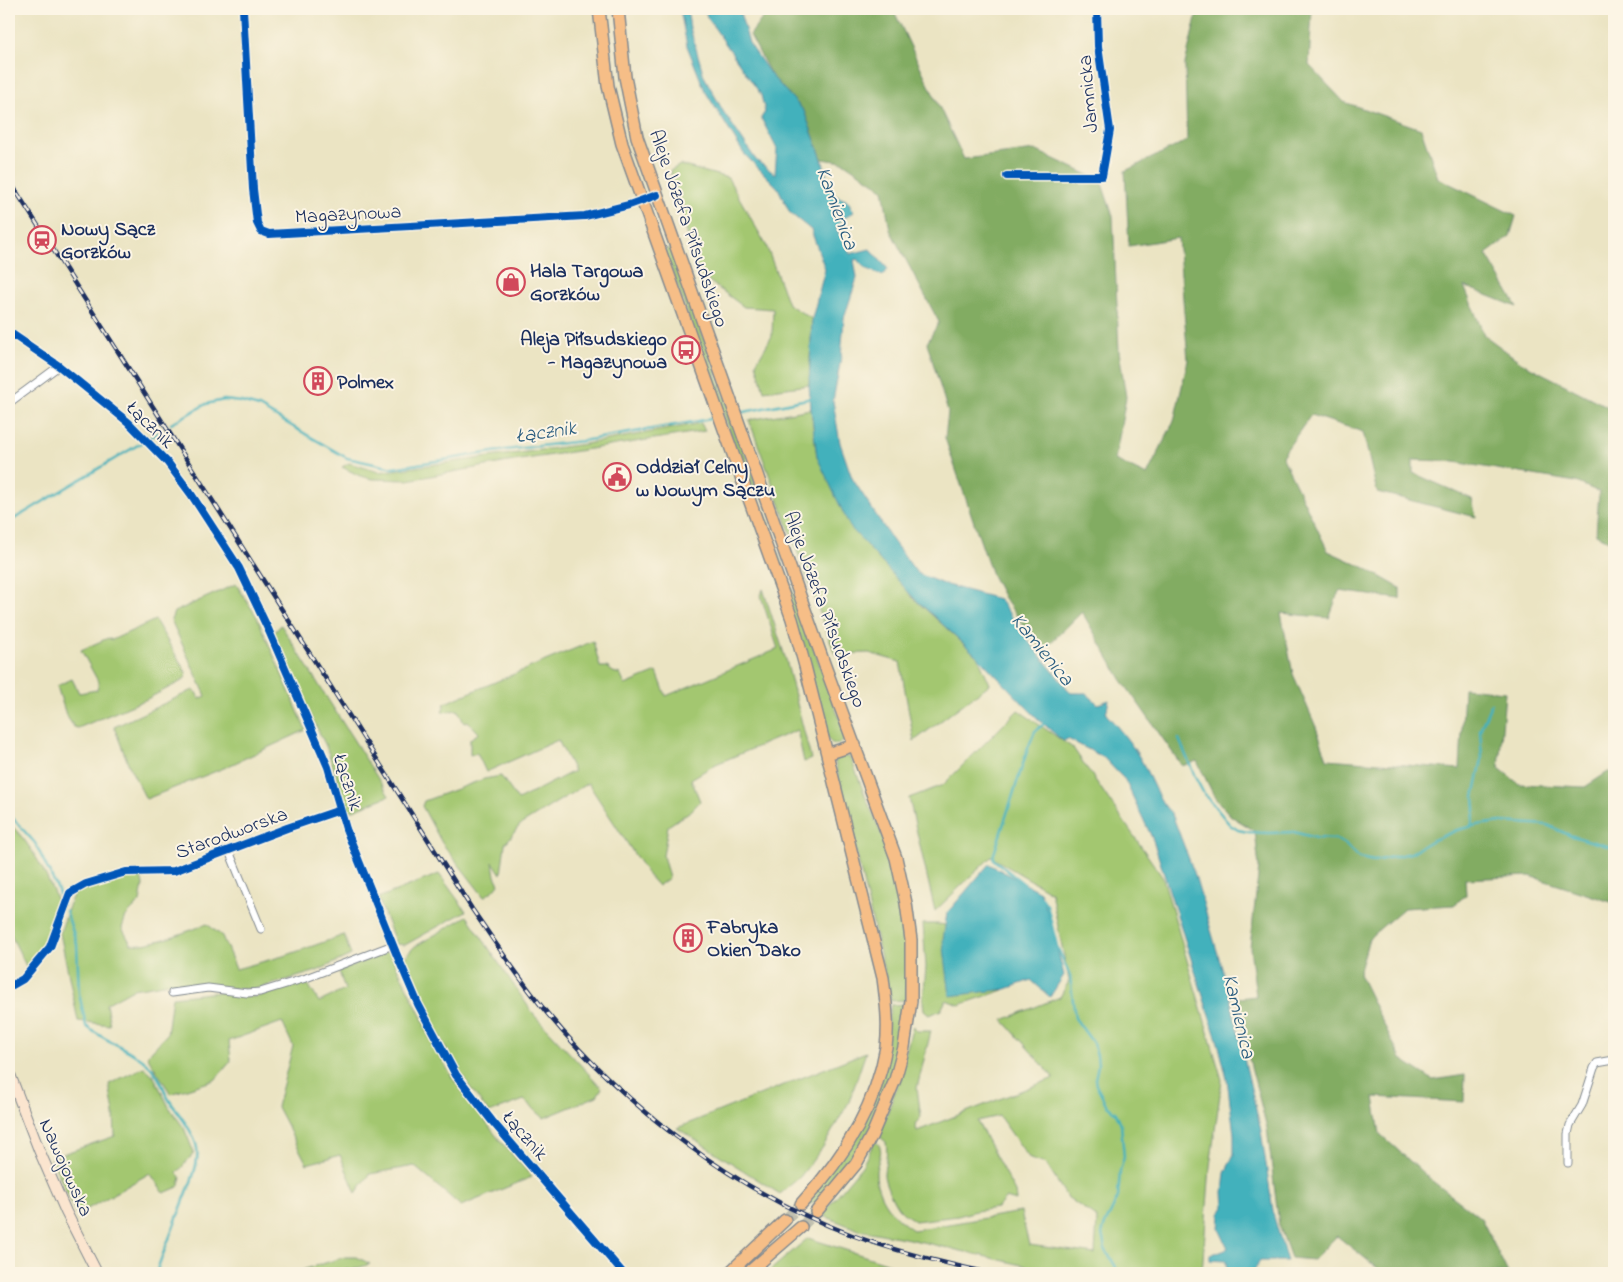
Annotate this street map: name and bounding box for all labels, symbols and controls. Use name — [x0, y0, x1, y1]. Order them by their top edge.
street label: Jamnicka — [1072, 54, 1107, 134]
street label: Aleje Józefa Piłsudskiego — [639, 126, 735, 332]
water label: Kamienica — [807, 163, 865, 255]
street label: Magazynowa — [294, 198, 402, 234]
place label: Nowy Sącz Gorzków — [61, 216, 156, 268]
station icon: Nowy Sącz Gorzków — [27, 225, 57, 255]
place label: Hala Targowa Gorzków — [530, 258, 644, 310]
shop icon: Hala Targowa Gorzków — [496, 267, 526, 297]
place label: Aleja Piłsudskiego - Magazynowa — [520, 326, 667, 379]
bus stop icon: Aleja Piłsudskiego - Magazynowa — [671, 335, 701, 365]
building icon: Polmex — [303, 366, 333, 396]
place label: Polmex — [337, 369, 394, 398]
street label: Łącznik — [118, 395, 180, 456]
water label: Łącznik — [514, 414, 579, 452]
place label: Oddział Celny w Nowym Sączu — [636, 454, 775, 507]
public building icon: Oddział Celny w Nowym Sączu — [602, 462, 632, 492]
street label: Aleje Józefa Piłsudskiego — [774, 507, 873, 713]
water label: Kamienica — [1003, 607, 1081, 694]
street label: Łącznik — [324, 750, 369, 815]
street label: Starodworska — [172, 801, 292, 868]
place label: Fabryka Okien Dako — [706, 914, 801, 966]
building icon: Fabryka Okien Dako — [673, 923, 703, 953]
water label: Kamienica — [1214, 971, 1262, 1062]
street label: Łącznik — [494, 1105, 554, 1168]
street label: Nawojowska — [30, 1114, 99, 1222]

